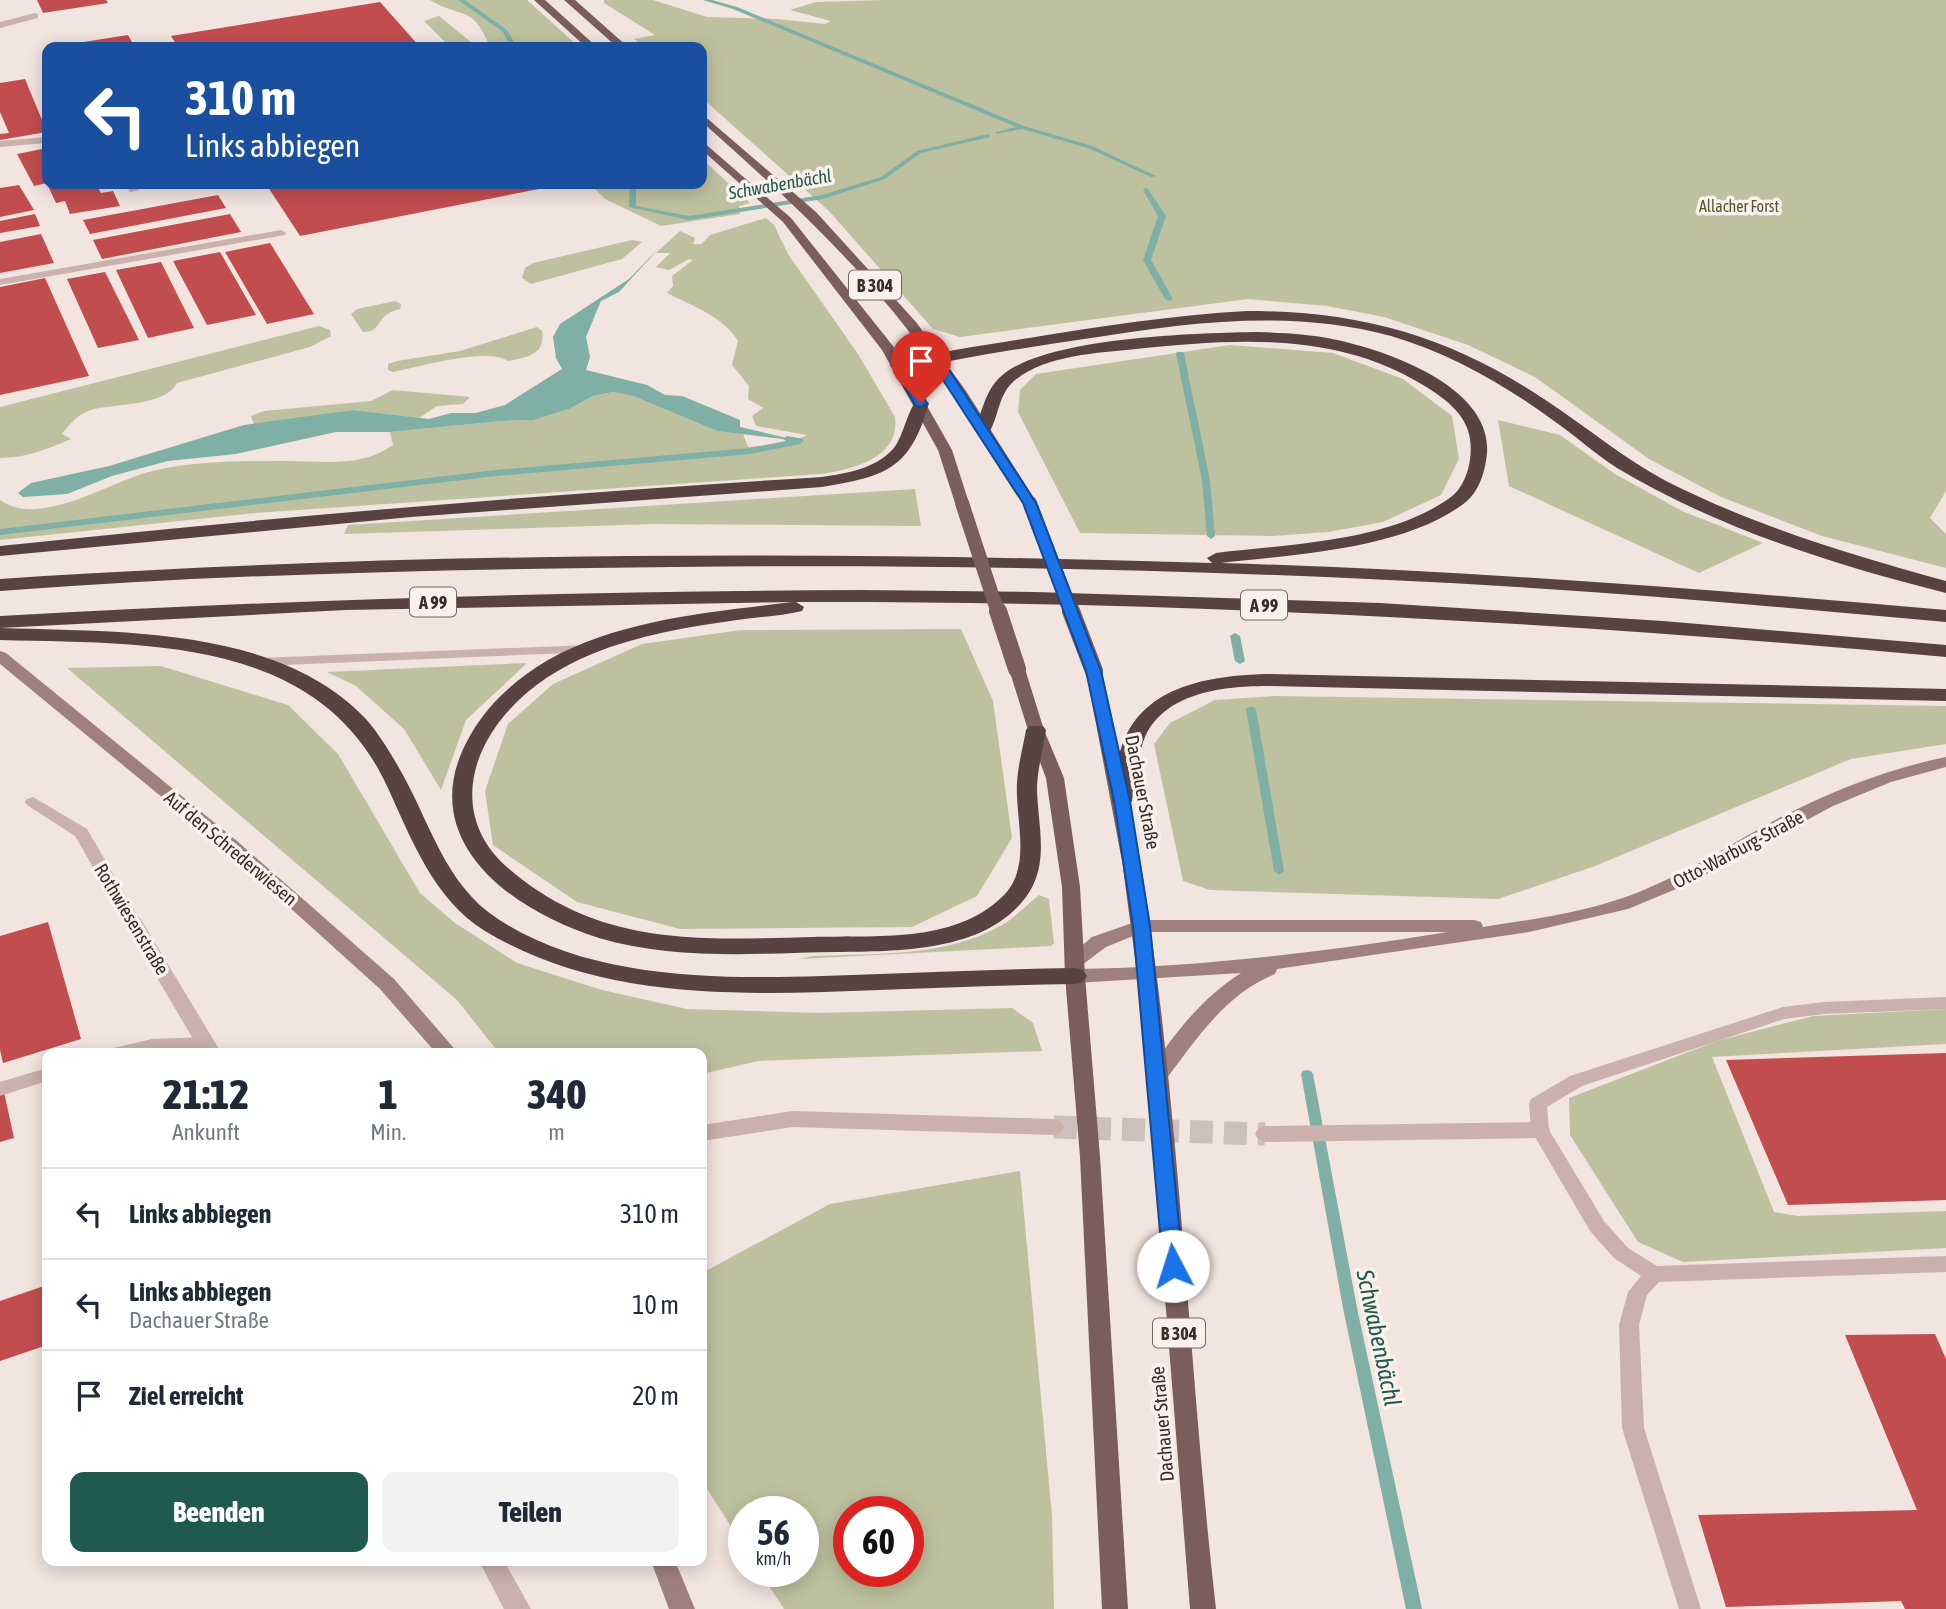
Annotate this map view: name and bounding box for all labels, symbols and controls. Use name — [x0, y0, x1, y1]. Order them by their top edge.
text: 310 m — [185, 69, 296, 125]
icon: left — [70, 70, 161, 161]
text: Links abbiegen — [185, 127, 360, 164]
water label: Schwabenbächl — [726, 165, 833, 204]
park label: Allacher Forst — [1699, 197, 1780, 215]
road number: B 304 — [849, 270, 901, 300]
pin — [891, 331, 951, 403]
icon: arrive — [902, 342, 940, 380]
road number: A 99 — [410, 588, 456, 616]
road number: A 99 — [1241, 590, 1287, 620]
street label: Dachauer Straße — [1121, 733, 1165, 851]
street label: Auf den Schrederwiesen — [160, 786, 302, 910]
street label: Otto-Warburg-Straße — [1669, 805, 1807, 893]
street label: Rothwiesenstraße — [90, 859, 174, 979]
text: 21:12 — [163, 1070, 249, 1118]
text: 1 — [378, 1070, 398, 1118]
text: 340 — [527, 1070, 586, 1118]
text: Ankunft — [172, 1119, 240, 1145]
text: Min. — [370, 1119, 406, 1145]
text: m — [548, 1119, 565, 1145]
icon: left — [70, 1195, 108, 1233]
text: Links abbiegen — [129, 1199, 271, 1229]
text: 310 m — [620, 1199, 679, 1229]
position arrow — [1136, 1229, 1210, 1303]
water label: Schwabenbächl — [1351, 1266, 1407, 1409]
text: Links abbiegen — [129, 1277, 271, 1307]
icon: left — [70, 1286, 108, 1324]
text: 10 m — [632, 1290, 679, 1320]
text: Dachauer Straße — [129, 1307, 269, 1333]
road number: B 304 — [1153, 1318, 1205, 1348]
street label: Dachauer Straße — [1146, 1365, 1178, 1483]
icon: arrive — [70, 1377, 108, 1415]
text: Ziel erreicht — [129, 1381, 244, 1411]
text: 20 m — [632, 1381, 679, 1411]
button: Beenden — [70, 1472, 368, 1552]
button: Teilen — [382, 1472, 679, 1552]
speed limit sign: 60 — [833, 1496, 924, 1587]
text: 56 — [757, 1512, 790, 1552]
text: km/h — [756, 1548, 791, 1569]

